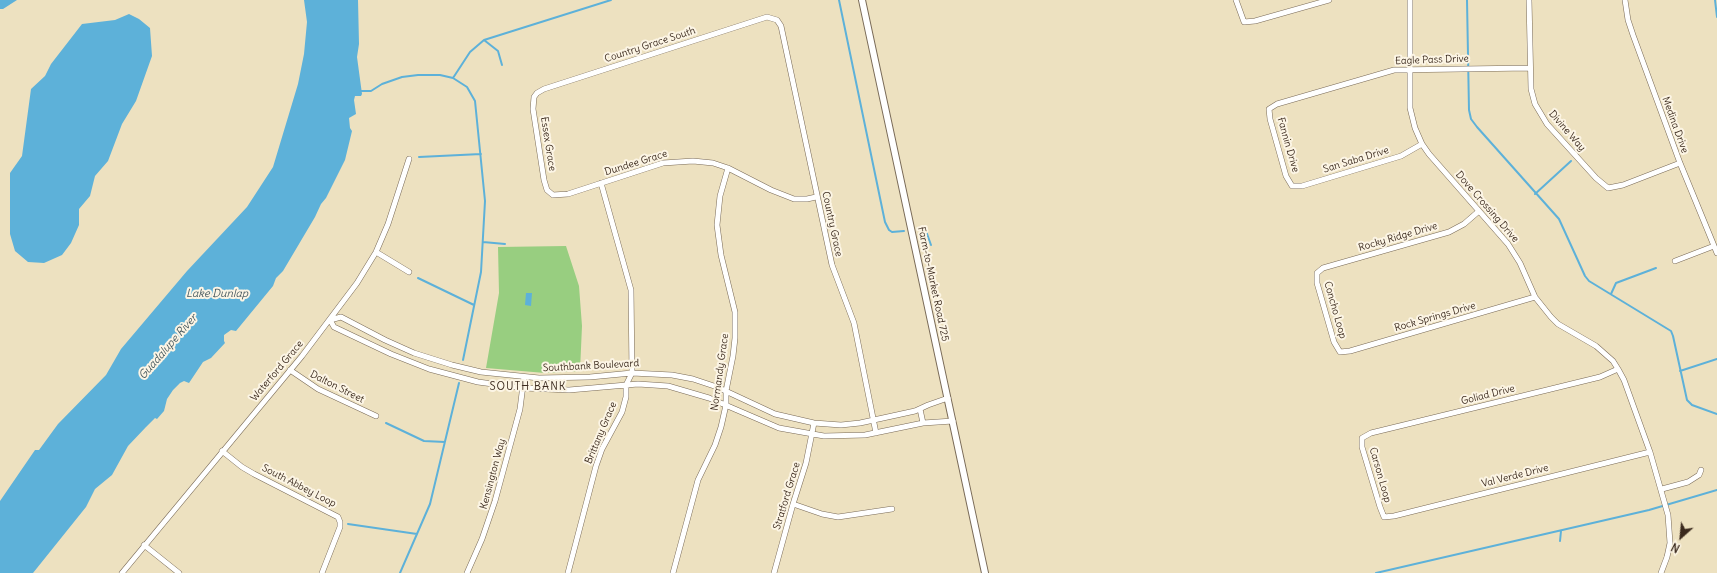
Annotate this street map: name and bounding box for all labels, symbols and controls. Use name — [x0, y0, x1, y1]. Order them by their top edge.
street label: Country Grace South — [603, 25, 697, 65]
street label: Eagle Pass Drive — [1395, 53, 1469, 67]
street label: Medina Drive — [1659, 95, 1691, 155]
street label: Divine Way — [1546, 108, 1588, 154]
street label: Essex Grace — [538, 116, 558, 172]
street label: Fannin Drive — [1274, 116, 1302, 174]
street label: San Saba Drive — [1322, 144, 1390, 176]
street label: Dundee Grace — [603, 148, 669, 178]
street label: Dove Crossing Drive — [1453, 169, 1521, 245]
street label: Country Grace — [819, 190, 845, 258]
street label: Rocky Ridge Drive — [1357, 220, 1439, 254]
street label: Farm-to-Market Road 725 — [915, 226, 951, 342]
street label: Concho Loop — [1321, 280, 1349, 340]
water label: Lake Dunlap — [186, 287, 248, 301]
street label: Rock Springs Drive — [1393, 300, 1477, 334]
water label: Guadalupe River — [136, 312, 200, 382]
street label: Normandy Grace — [709, 333, 731, 411]
street label: Waterford Grace — [248, 338, 306, 404]
street label: Southbank Boulevard — [542, 357, 640, 375]
street label: Dalton Street — [308, 368, 366, 406]
district label: SOUTH BANK — [489, 380, 567, 394]
street label: Goliad Drive — [1460, 383, 1516, 407]
street label: Brittany Grace — [583, 400, 619, 466]
street label: Kensington Way — [478, 437, 508, 511]
street label: Carson Loop — [1366, 446, 1394, 504]
street label: Stratford Grace — [771, 461, 803, 531]
street label: South Abbey Loop — [260, 462, 338, 510]
street label: Val Verde Drive — [1480, 462, 1550, 490]
north arrow — [1661, 517, 1701, 557]
text: N — [1669, 540, 1682, 556]

